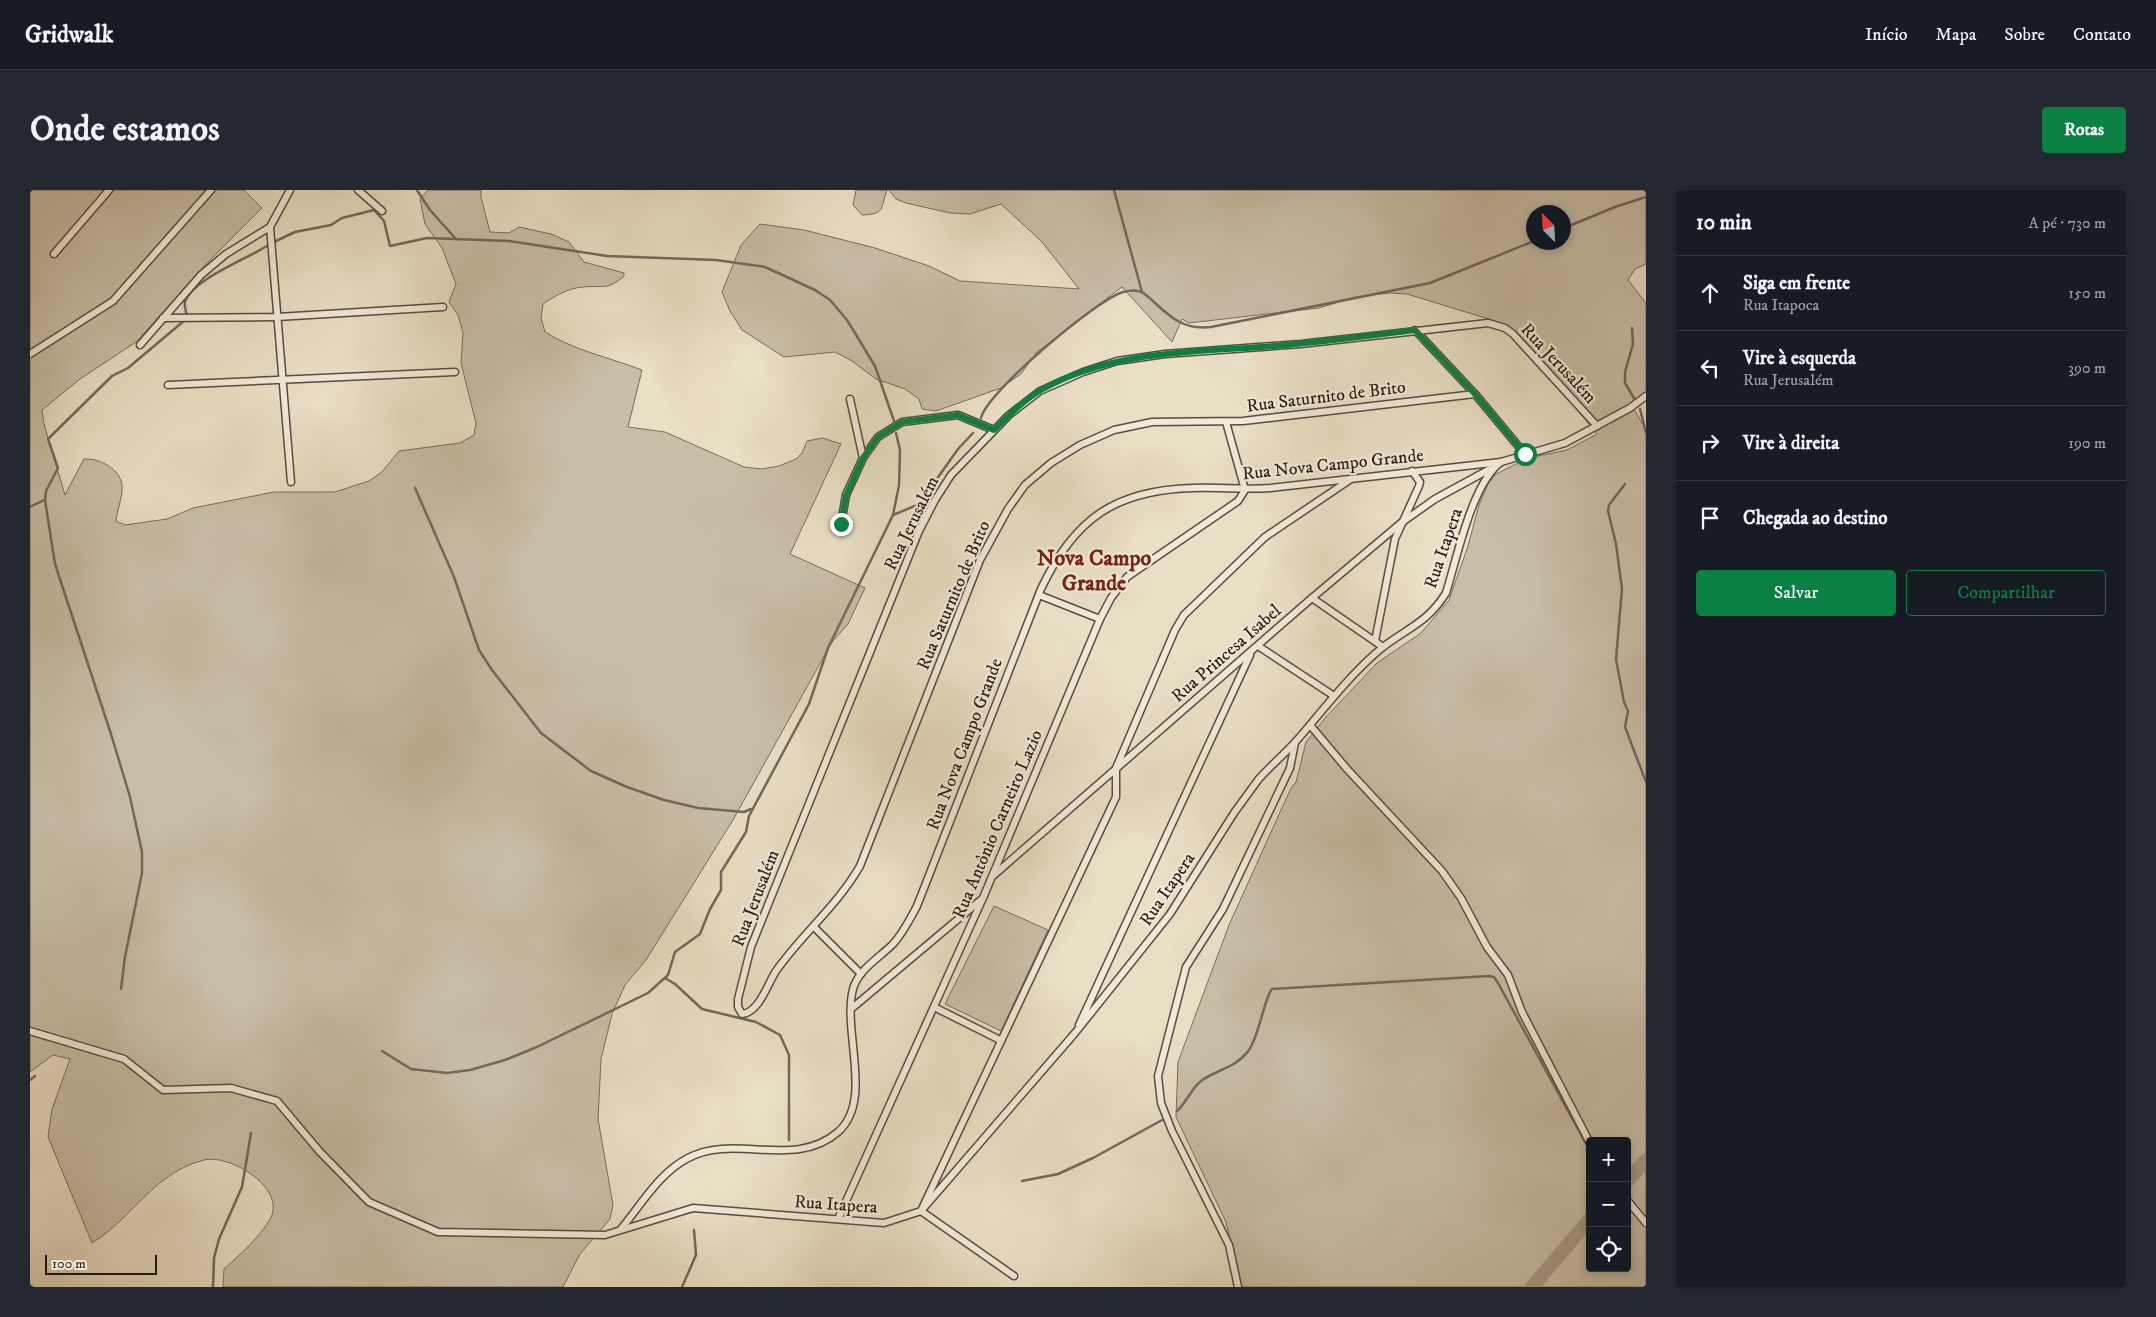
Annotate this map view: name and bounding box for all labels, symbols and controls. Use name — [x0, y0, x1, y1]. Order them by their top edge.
text: Gridwalk — [25, 20, 113, 50]
text: Início — [1865, 24, 1908, 46]
text: Mapa — [1936, 24, 1976, 46]
text: Sobre — [2004, 24, 2045, 46]
text: Contato — [2073, 24, 2131, 46]
button: Rotas — [2042, 107, 2126, 153]
text: Onde estamos — [30, 108, 220, 152]
north arrow — [1526, 205, 1571, 250]
text: 10 min — [1696, 210, 1752, 236]
text: A pé · 730 m — [2029, 213, 2106, 233]
text: Siga em frente — [1743, 272, 1850, 295]
icon: ahead — [1696, 279, 1724, 307]
text: 150 m — [2068, 283, 2106, 303]
text: Rua Itapoca — [1743, 295, 1819, 315]
street label: Rua Jerusalém — [1515, 319, 1601, 408]
text: Vire à esquerda — [1743, 347, 1856, 370]
icon: left — [1696, 354, 1724, 382]
text: 390 m — [2068, 358, 2106, 378]
text: Rua Jerusalém — [1743, 370, 1834, 390]
street label: Rua Saturnito de Brito — [1245, 376, 1407, 418]
icon: right — [1696, 429, 1724, 457]
text: Vire à direita — [1743, 432, 1839, 455]
text: 190 m — [2068, 433, 2106, 453]
route start — [1514, 443, 1537, 466]
street label: Rua Nova Campo Grande — [1241, 445, 1425, 485]
street label: Rua Jerusalém — [880, 473, 944, 574]
icon: arrive — [1696, 504, 1724, 532]
street label: Rua Itapera — [1420, 505, 1468, 591]
text: Chegada ao destino — [1743, 507, 1888, 530]
route end — [830, 513, 853, 536]
street label: Rua Saturnito de Brito — [913, 517, 995, 673]
district label: Nova Campo Grande — [1037, 545, 1151, 597]
button: Salvar — [1696, 570, 1896, 616]
button: Compartilhar — [1906, 570, 2106, 616]
street label: Rua Princesa Isabel — [1167, 600, 1287, 707]
street label: Rua Nova Campo Grande — [922, 655, 1008, 833]
street label: Rua Antônio Carneiro Lazio — [948, 726, 1048, 922]
street label: Rua Jerusalém — [727, 847, 784, 950]
street label: Rua Itapera — [1135, 848, 1201, 930]
map controls — [1586, 1137, 1631, 1272]
button: + — [1586, 1137, 1631, 1182]
button: − — [1586, 1182, 1631, 1227]
street label: Rua Itapera — [793, 1191, 879, 1219]
button: locate — [1586, 1227, 1631, 1272]
scale bar — [45, 1252, 158, 1275]
text: 100 m — [52, 1255, 86, 1273]

